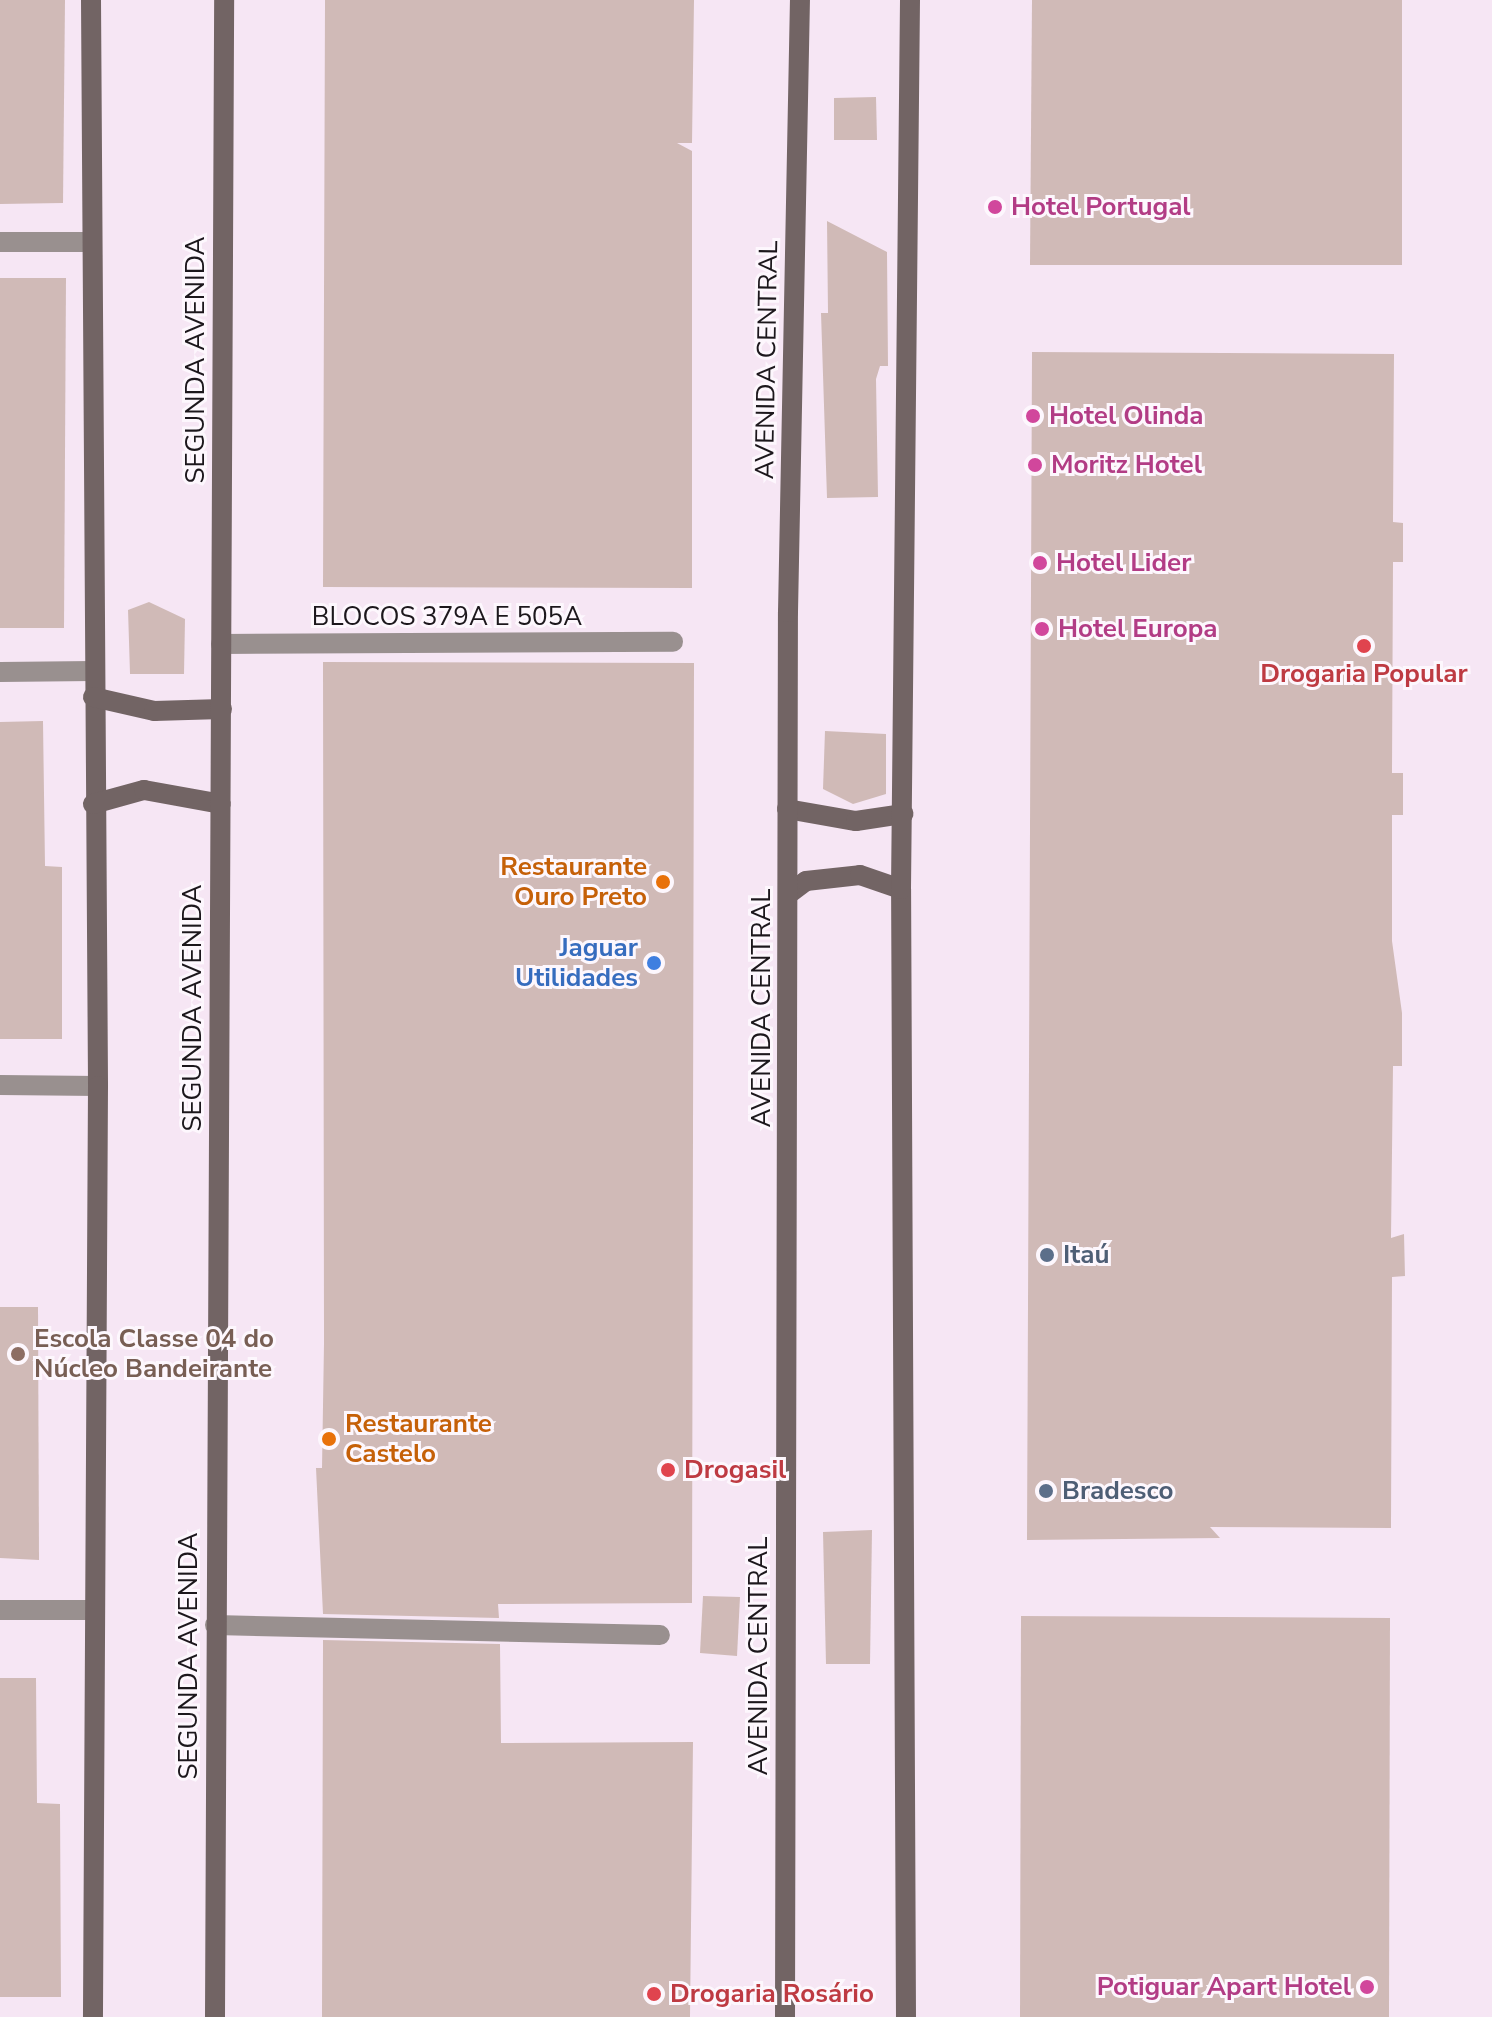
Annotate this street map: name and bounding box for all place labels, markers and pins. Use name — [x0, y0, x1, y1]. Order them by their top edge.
place label: Hotel Portugal — [1011, 191, 1191, 223]
marker: Hotel Portugal — [986, 198, 1004, 216]
place label: Hotel Olinda — [1049, 400, 1204, 432]
marker: Hotel Olinda — [1024, 407, 1042, 425]
place label: Moritz Hotel — [1051, 449, 1202, 481]
marker: Moritz Hotel — [1026, 456, 1044, 474]
place label: Hotel Lider — [1056, 547, 1191, 579]
marker: Hotel Lider — [1031, 554, 1049, 572]
place label: Hotel Europa — [1058, 613, 1218, 645]
marker: Hotel Europa — [1033, 620, 1051, 638]
marker: Drogaria Popular — [1355, 637, 1373, 655]
place label: Drogaria Popular — [1260, 658, 1468, 690]
place label: Restaurante Ouro Preto — [500, 851, 647, 912]
marker: Restaurante Ouro Preto — [654, 873, 672, 891]
place label: Jaguar Utilidades — [515, 932, 638, 994]
marker: Jaguar Utilidades — [645, 954, 663, 972]
place label: Itaú — [1063, 1239, 1110, 1271]
marker: Itaú — [1038, 1246, 1056, 1264]
place label: Escola Classe 04 do Núcleo Bandeirante — [34, 1323, 274, 1384]
marker: Escola Classe 04 do Núcleo Bandeirante — [9, 1345, 27, 1363]
place label: Restaurante Castelo — [345, 1408, 492, 1470]
marker: Restaurante Castelo — [320, 1430, 338, 1448]
place label: Drogasil — [684, 1454, 786, 1486]
marker: Drogasil — [659, 1461, 677, 1479]
place label: Bradesco — [1062, 1475, 1174, 1507]
marker: Bradesco — [1037, 1482, 1055, 1500]
place label: Potiguar Apart Hotel — [1097, 1971, 1351, 2003]
place label: Drogaria Rosário — [670, 1978, 874, 2010]
marker: Potiguar Apart Hotel — [1358, 1978, 1376, 1996]
marker: Drogaria Rosário — [645, 1985, 663, 2003]

